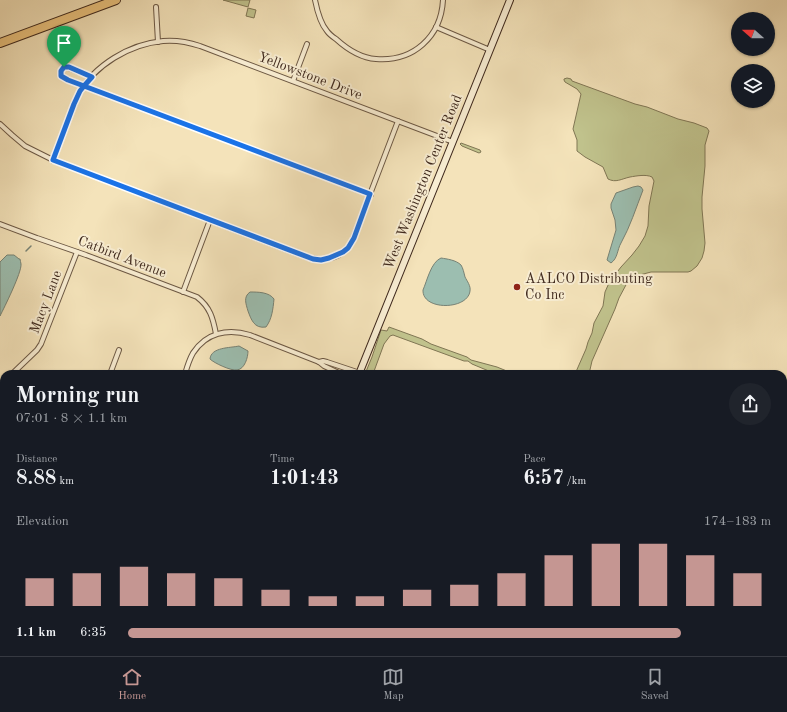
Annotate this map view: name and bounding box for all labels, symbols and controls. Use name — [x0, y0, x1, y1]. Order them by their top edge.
north arrow — [731, 12, 775, 56]
map controls — [731, 12, 775, 108]
pin — [47, 26, 81, 67]
icon: arrive — [53, 32, 75, 54]
street label: Yellowstone Drive — [256, 50, 364, 102]
button: layers — [731, 64, 775, 108]
street label: West Washington Center Road — [381, 93, 465, 271]
street label: Catbird Avenue — [76, 234, 168, 280]
street label: Macy Lane — [28, 269, 64, 335]
place label: AALCO Distributing Co Inc — [525, 272, 653, 302]
marker: AALCO Distributing Co Inc — [512, 282, 522, 292]
button: share — [729, 383, 771, 425]
text: Morning run — [16, 385, 139, 407]
text: 07:01 · 8 × 1.1 km — [16, 412, 127, 425]
text: Distance — [16, 454, 57, 465]
text: Time — [270, 454, 294, 465]
text: Pace — [523, 454, 546, 465]
text: 8.88 — [16, 469, 56, 489]
text: 1:01:43 — [270, 469, 339, 489]
text: 6:57 — [523, 469, 564, 489]
text: km — [56, 476, 74, 487]
text: /km — [564, 476, 586, 487]
text: Elevation — [16, 515, 69, 528]
text: 174–183 m — [704, 515, 771, 528]
text: 1.1 km — [16, 626, 56, 639]
text: 6:35 — [80, 626, 106, 639]
tab: Home — [118, 666, 146, 704]
tab: Map — [382, 666, 404, 704]
tab: Saved — [641, 666, 669, 704]

